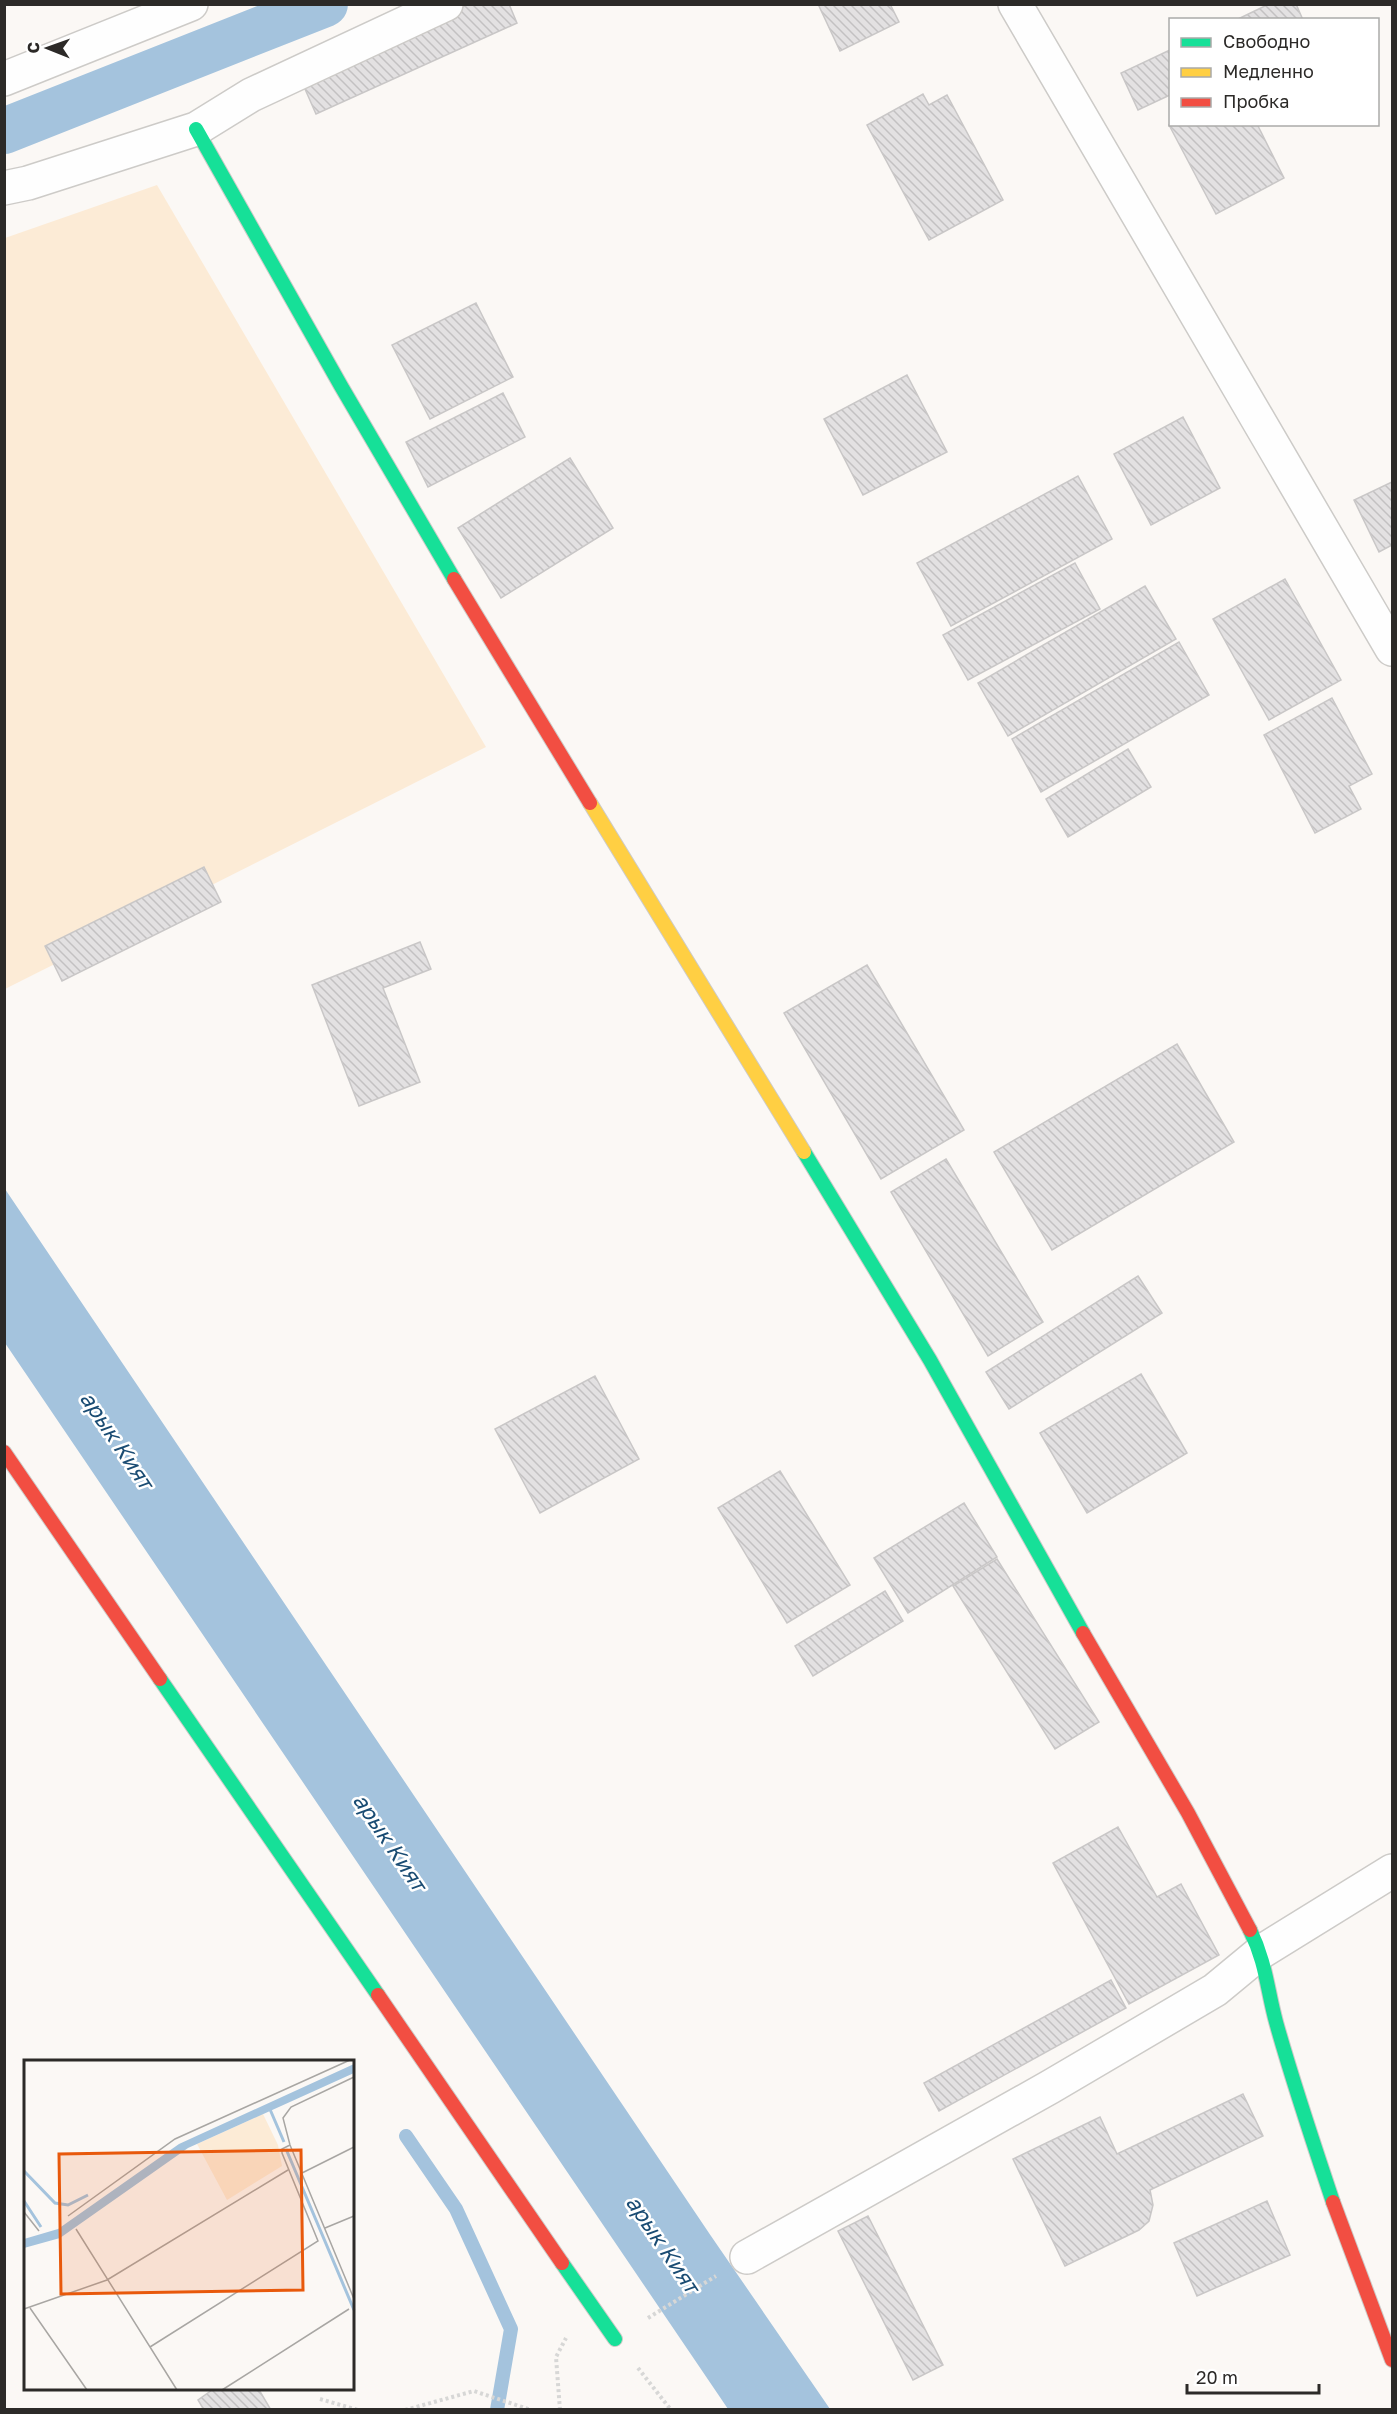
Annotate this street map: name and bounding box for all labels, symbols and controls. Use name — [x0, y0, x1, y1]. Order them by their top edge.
north arrow — [18, 18, 78, 78]
legend — [1169, 18, 1379, 126]
text: Свободно — [1223, 30, 1310, 52]
text: С — [23, 42, 43, 54]
text: Медленно — [1223, 60, 1314, 82]
text: Пробка — [1223, 90, 1289, 112]
water label: арык Кият — [75, 1386, 162, 1496]
water label: арык Кият — [348, 1788, 435, 1898]
inset map — [24, 2060, 354, 2390]
water label: арык Кият — [621, 2190, 708, 2300]
scale bar — [1187, 2357, 1319, 2395]
text: 20 m — [1196, 2366, 1238, 2388]

